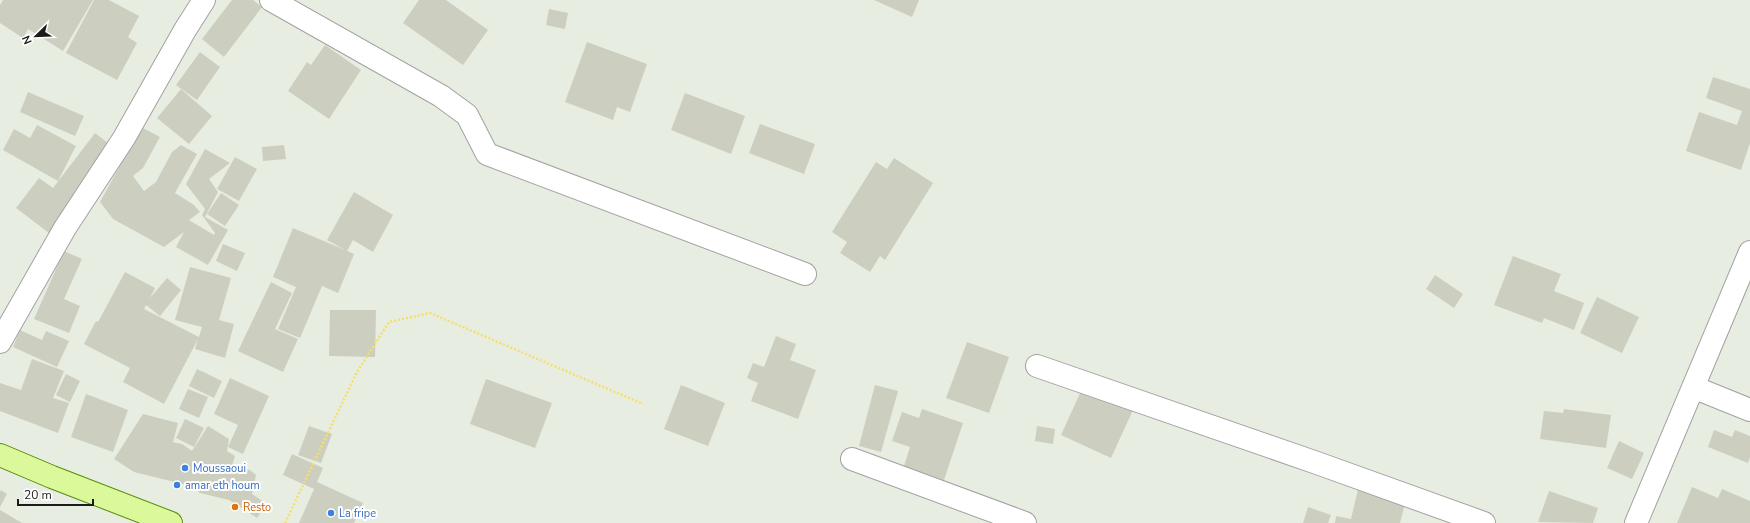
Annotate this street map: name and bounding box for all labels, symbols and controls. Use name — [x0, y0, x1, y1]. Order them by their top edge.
north arrow — [16, 16, 56, 56]
text: N — [19, 33, 36, 46]
place label: Moussaoui — [193, 461, 246, 476]
marker: Moussaoui — [180, 463, 190, 473]
place label: amar eth houm — [185, 478, 260, 493]
marker: amar eth houm — [172, 480, 182, 490]
scale bar — [18, 481, 93, 507]
text: 20 m — [24, 487, 52, 503]
place label: Resto — [243, 500, 271, 515]
marker: Resto — [230, 502, 240, 512]
place label: La fripe — [339, 506, 376, 521]
marker: La fripe — [326, 508, 336, 518]

